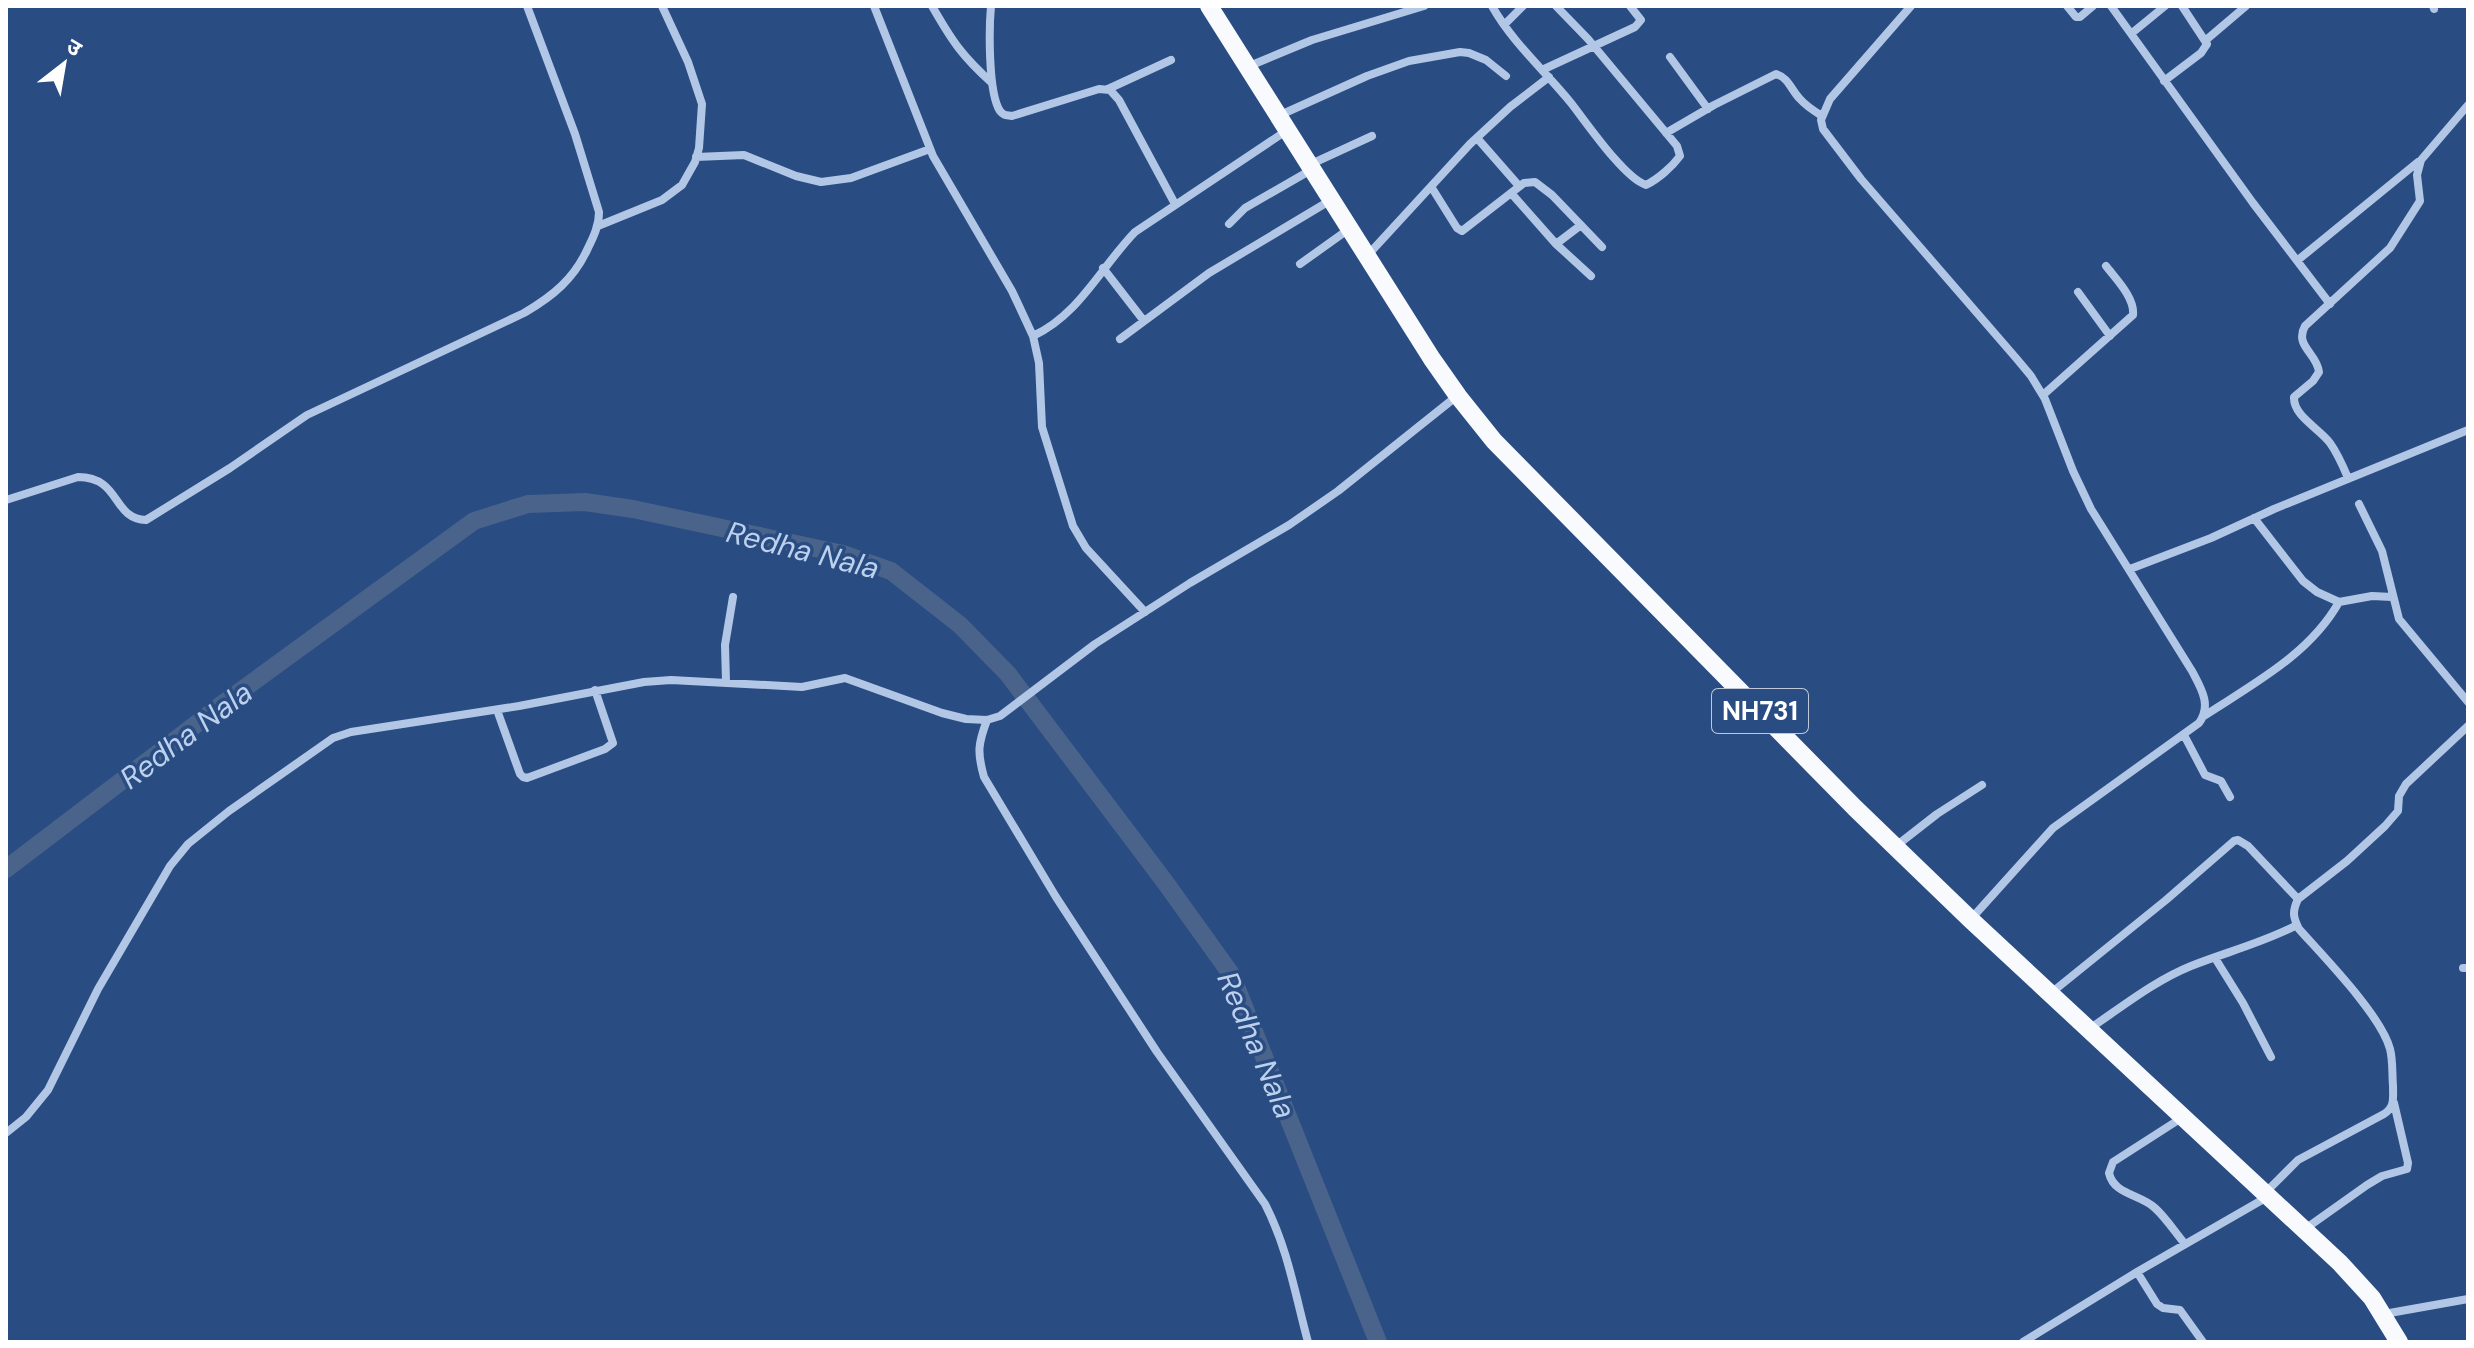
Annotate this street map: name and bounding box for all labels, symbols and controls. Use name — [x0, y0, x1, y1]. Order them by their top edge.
north arrow — [24, 24, 104, 104]
text: उ — [61, 32, 88, 64]
water label: Redha Nala — [723, 512, 883, 588]
water label: Redha Nala — [112, 672, 260, 798]
road number: NH731 — [1712, 689, 1808, 733]
water label: Redha Nala — [1209, 966, 1305, 1124]

